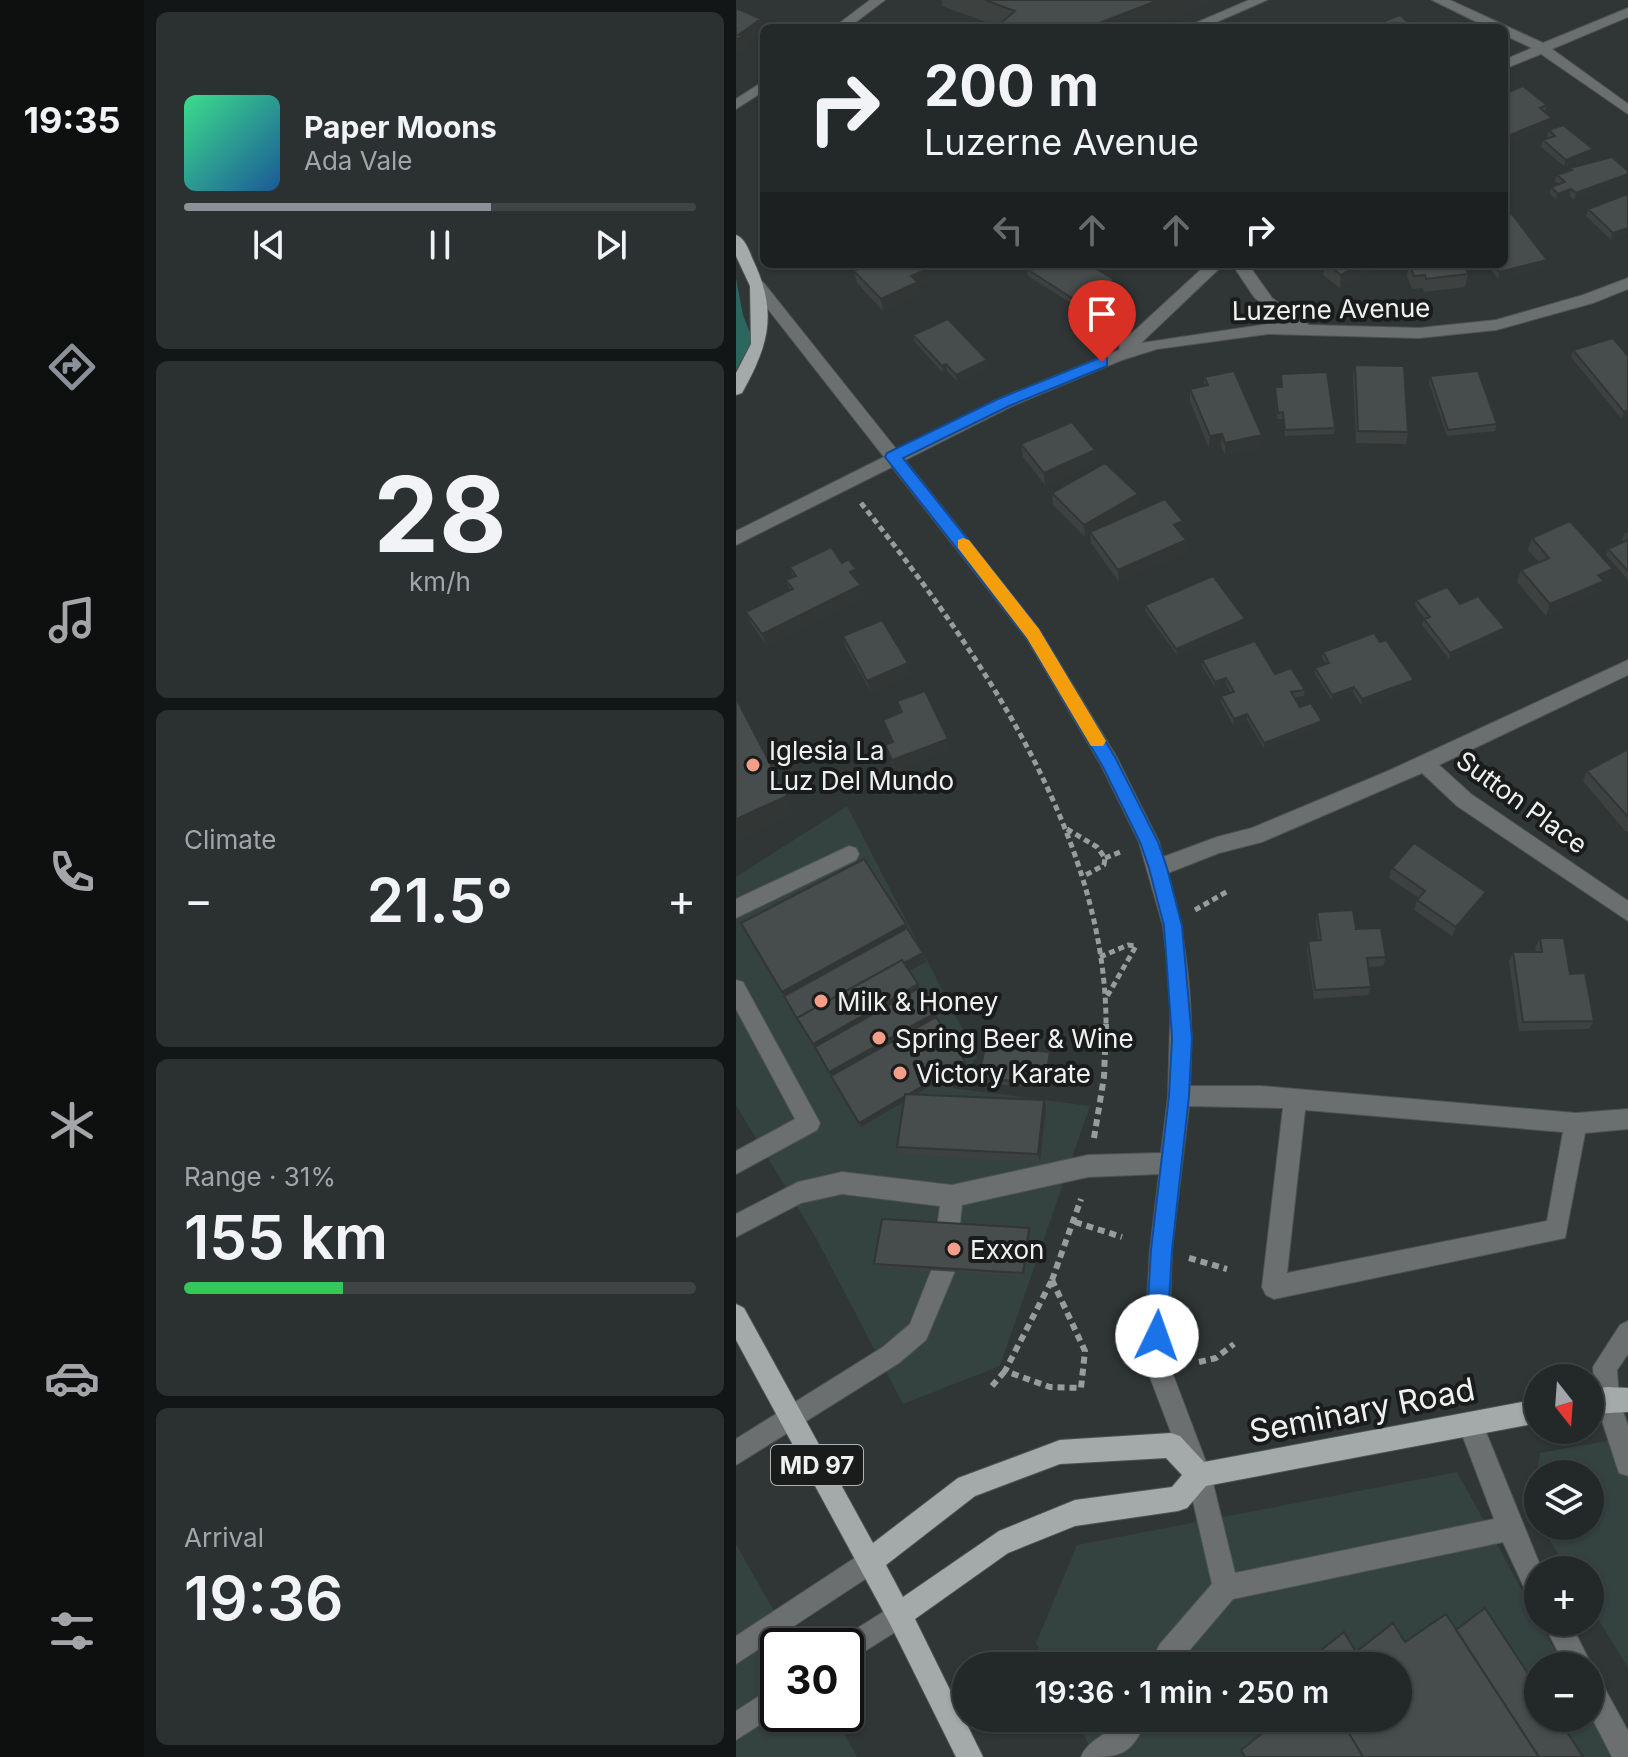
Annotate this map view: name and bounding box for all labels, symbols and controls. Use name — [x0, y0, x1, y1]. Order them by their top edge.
text: 200 m — [924, 52, 1099, 120]
icon: right — [792, 56, 896, 160]
text: 19:35 — [23, 98, 121, 142]
text: Paper Moons — [304, 109, 497, 145]
text: Luzerne Avenue — [924, 120, 1199, 164]
text: Ada Vale — [304, 145, 412, 176]
icon: left — [986, 208, 1030, 252]
icon: ahead — [1070, 208, 1114, 252]
icon: ahead — [1154, 208, 1198, 252]
icon: right — [1238, 208, 1282, 252]
icon: previous — [247, 223, 291, 267]
icon: pause — [418, 223, 462, 267]
icon: next — [589, 223, 633, 267]
pin — [1068, 280, 1136, 362]
icon: arrive — [1080, 292, 1124, 336]
street label: Luzerne Avenue — [1231, 292, 1431, 326]
icon: directions — [44, 339, 100, 395]
text: 28 — [373, 451, 507, 577]
text: km/h — [409, 566, 471, 597]
icon: music — [44, 592, 100, 648]
place label: Iglesia La Luz Del Mundo — [769, 735, 954, 796]
street label: Sutton Place — [1451, 744, 1593, 860]
marker: Iglesia La Luz Del Mundo — [744, 756, 762, 774]
text: Climate — [184, 824, 276, 855]
icon: phone — [44, 844, 100, 900]
text: 21.5° — [367, 864, 513, 936]
text: − — [184, 873, 213, 927]
text: + — [667, 873, 696, 927]
place label: Milk & Honey — [837, 986, 998, 1017]
marker: Milk & Honey — [812, 992, 830, 1010]
place label: Spring Beer & Wine — [895, 1023, 1134, 1054]
marker: Spring Beer & Wine — [870, 1029, 888, 1047]
place label: Victory Karate — [916, 1058, 1091, 1089]
marker: Victory Karate — [891, 1064, 909, 1082]
icon: climate — [44, 1097, 100, 1153]
text: Range · 31% — [184, 1161, 336, 1192]
text: 155 km — [184, 1201, 388, 1273]
place label: Exxon — [970, 1234, 1044, 1265]
marker: Exxon — [945, 1240, 963, 1258]
position arrow — [1115, 1294, 1199, 1378]
icon: car — [44, 1350, 100, 1406]
north arrow — [1524, 1364, 1604, 1444]
map controls — [1524, 1364, 1604, 1732]
street label: Seminary Road — [1246, 1369, 1478, 1451]
road number: MD 97 — [771, 1445, 863, 1485]
button: layers — [1524, 1460, 1604, 1540]
text: Arrival — [184, 1522, 264, 1553]
button: + — [1524, 1556, 1604, 1636]
text: 19:36 — [184, 1562, 343, 1634]
icon: filters — [44, 1603, 100, 1659]
speed limit sign: 30 — [760, 1628, 864, 1732]
button: − — [1524, 1652, 1604, 1732]
text: 19:36 · 1 min · 250 m — [1035, 1674, 1329, 1710]

